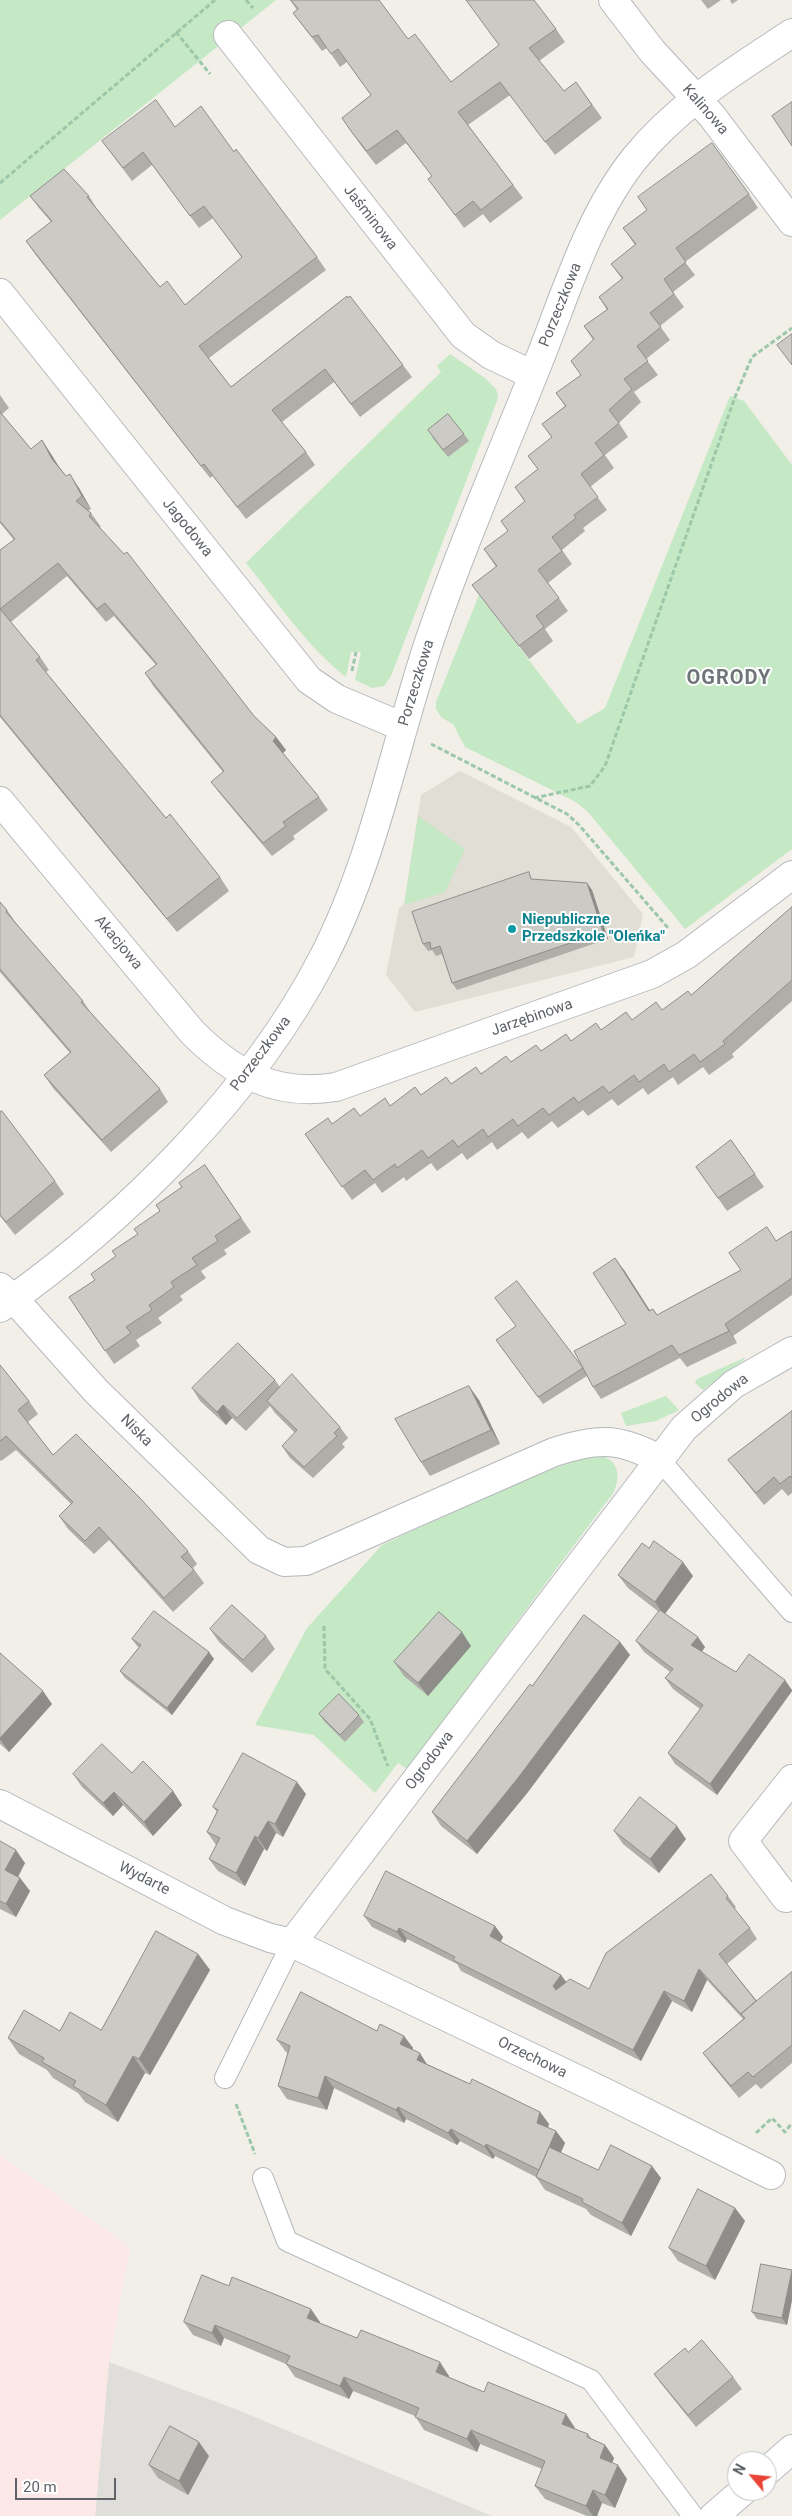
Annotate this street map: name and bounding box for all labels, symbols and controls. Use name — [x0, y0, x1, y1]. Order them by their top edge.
street label: Kalinowa — [678, 81, 732, 139]
street label: Jaśminowa — [339, 182, 401, 254]
street label: Porzeczkowa — [536, 260, 586, 350]
street label: Jagodowa — [158, 495, 216, 561]
street label: Porzeczkowa — [395, 638, 439, 728]
district label: OGRODY — [686, 667, 772, 691]
place label: Niepubliczne Przedszkole "Oleńka" — [522, 911, 665, 946]
street label: Akacjowa — [90, 912, 146, 974]
marker: Niepubliczne Przedszkole "Oleńka" — [506, 923, 518, 935]
street label: Jarzębinowa — [489, 996, 575, 1040]
street label: Porzeczkowa — [227, 1013, 295, 1095]
street label: Ogrodowa — [688, 1370, 752, 1428]
street label: Niska — [116, 1411, 156, 1451]
street label: Ogrodowa — [402, 1728, 458, 1794]
street label: Wydarte — [115, 1858, 173, 1900]
street label: Orzechowa — [494, 2034, 570, 2082]
north arrow — [727, 2451, 777, 2501]
text: N — [730, 2461, 749, 2478]
scale bar — [18, 2468, 119, 2500]
text: 20 m — [23, 2478, 57, 2496]

